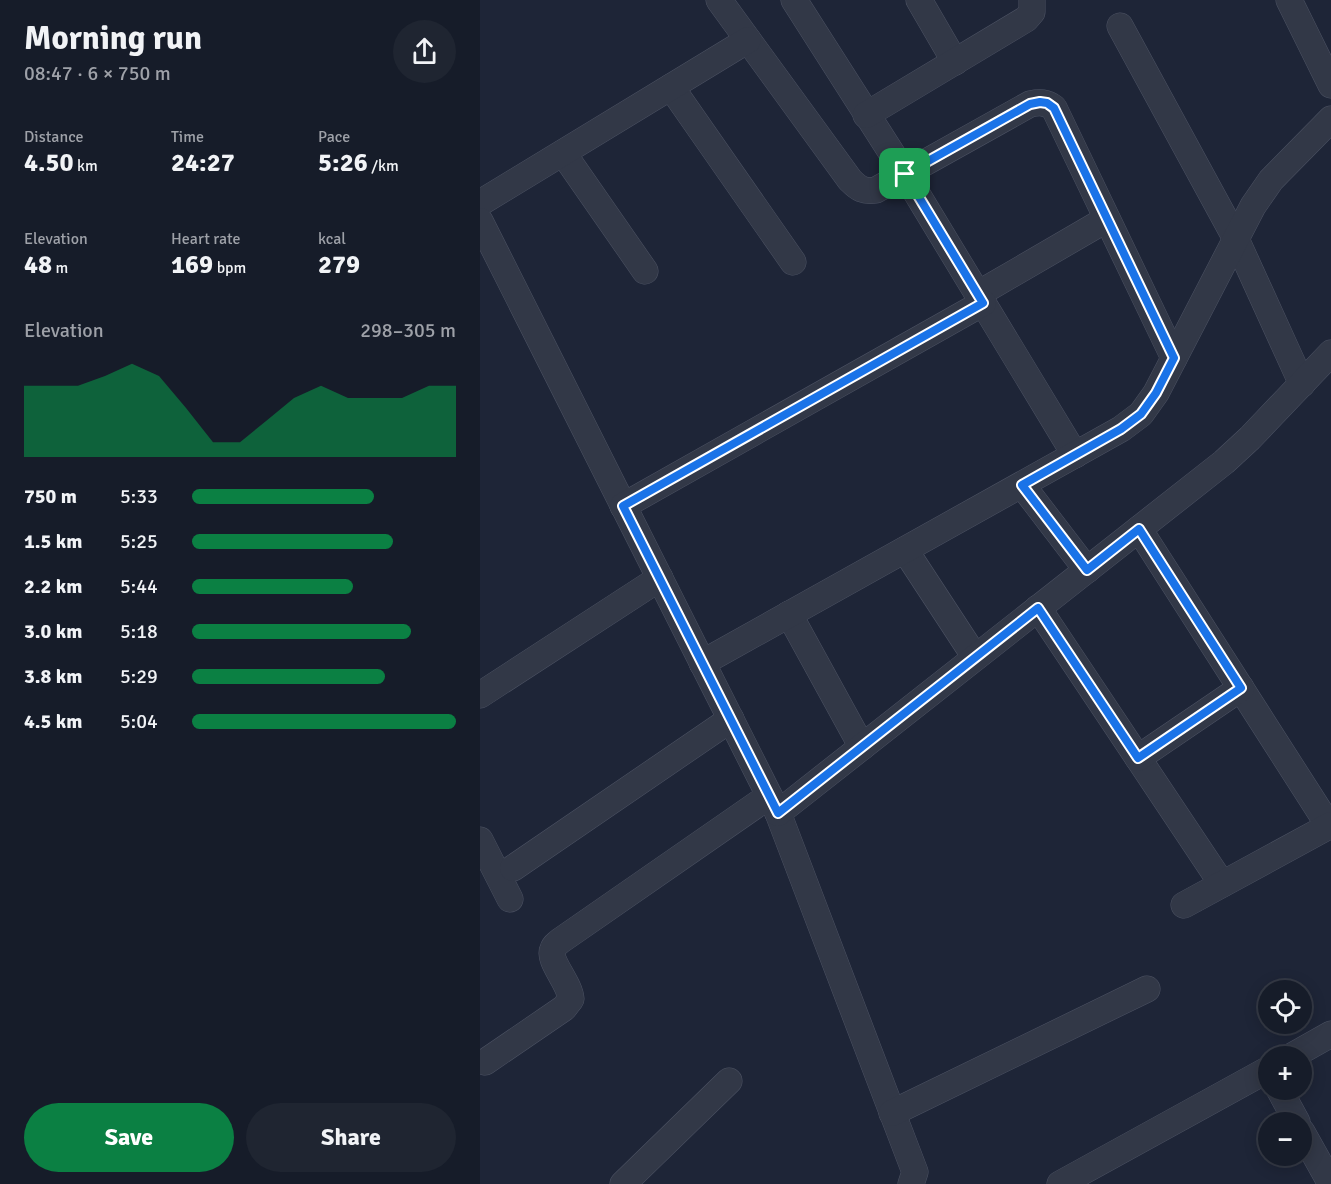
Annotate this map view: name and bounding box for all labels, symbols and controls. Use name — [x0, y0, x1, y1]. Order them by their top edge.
text: Morning run — [24, 18, 202, 59]
button: share — [393, 20, 456, 83]
text: 08:47 · 6 × 750 m — [24, 61, 171, 86]
text: Distance — [24, 127, 84, 147]
text: Time — [171, 127, 204, 147]
text: Pace — [318, 127, 350, 147]
text: 4.50 — [24, 147, 74, 179]
text: 24:27 — [171, 147, 235, 179]
text: 5:26 — [318, 147, 368, 179]
pin — [879, 148, 930, 199]
text: km — [74, 156, 98, 176]
text: /km — [368, 156, 399, 176]
icon: arrive — [888, 157, 921, 190]
text: Elevation — [24, 229, 88, 249]
text: Heart rate — [171, 229, 240, 249]
text: kcal — [318, 229, 346, 249]
text: 48 — [24, 249, 52, 281]
text: 169 — [171, 249, 213, 281]
text: 279 — [318, 249, 360, 281]
text: m — [52, 258, 68, 278]
text: bpm — [213, 258, 246, 278]
text: Elevation — [24, 318, 104, 343]
text: 298–305 m — [360, 318, 456, 343]
text: 750 m — [24, 484, 77, 509]
text: 5:33 — [120, 484, 158, 509]
text: 1.5 km — [24, 529, 82, 554]
text: 5:25 — [120, 529, 158, 554]
text: 2.2 km — [24, 574, 82, 599]
text: 5:44 — [120, 574, 158, 599]
text: 3.0 km — [24, 619, 82, 644]
text: 5:18 — [120, 619, 158, 644]
text: 3.8 km — [24, 664, 82, 689]
text: 5:29 — [120, 664, 158, 689]
text: 4.5 km — [24, 709, 82, 734]
text: 5:04 — [120, 709, 158, 734]
map controls — [1258, 980, 1312, 1166]
button: locate — [1258, 980, 1312, 1034]
button: + — [1258, 1046, 1312, 1100]
button: Save — [24, 1103, 234, 1172]
button: Share — [246, 1103, 456, 1172]
button: − — [1258, 1112, 1312, 1166]

